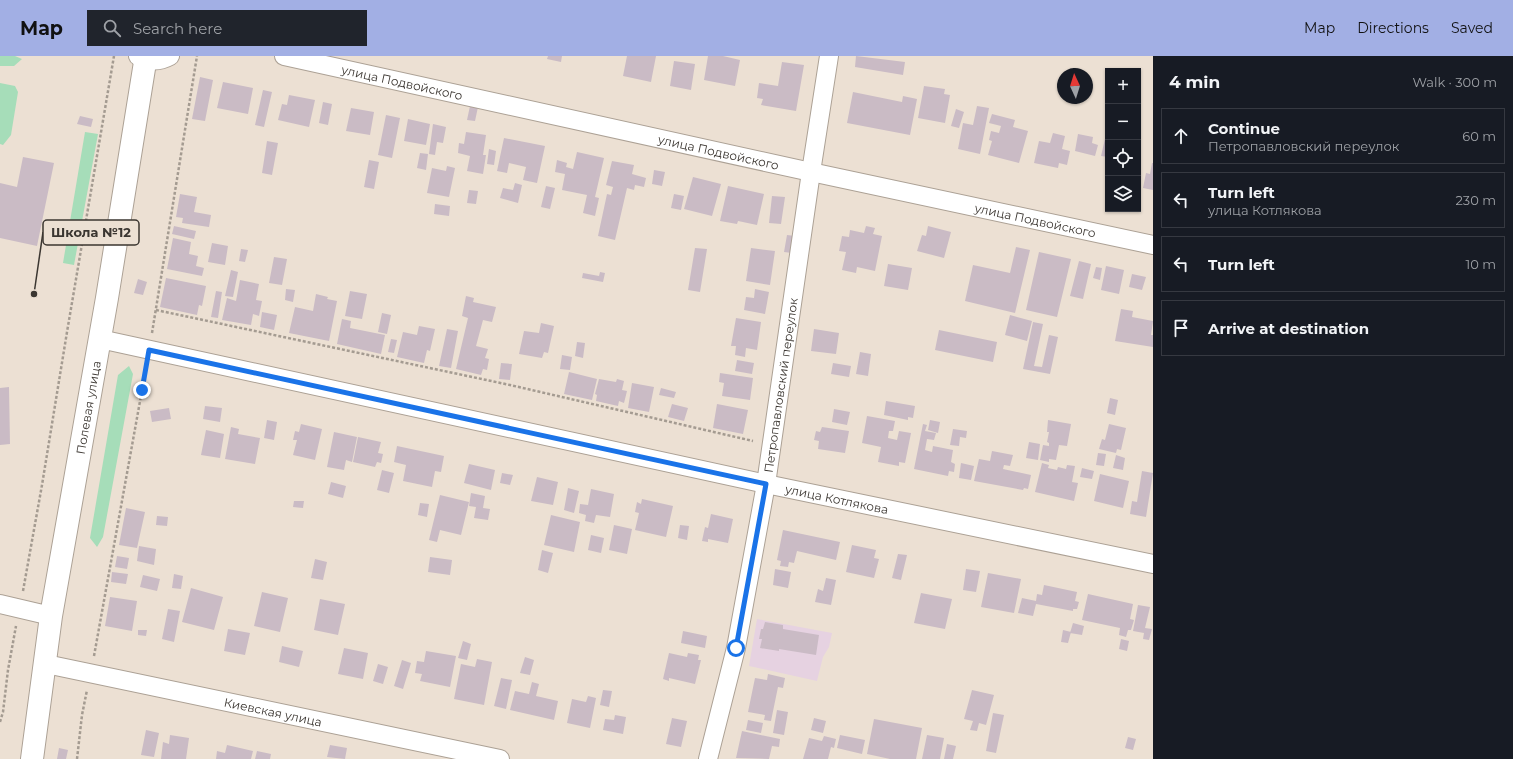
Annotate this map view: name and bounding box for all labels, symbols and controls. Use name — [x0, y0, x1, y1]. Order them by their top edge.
search box — [87, 10, 367, 46]
text: Map — [20, 17, 63, 40]
icon: search — [101, 17, 123, 39]
text: Search here — [133, 19, 222, 38]
text: Map — [1304, 19, 1335, 37]
text: Directions — [1357, 19, 1429, 37]
text: Saved — [1451, 19, 1493, 37]
street label: улица Подвойского — [339, 61, 464, 103]
north arrow — [1057, 68, 1093, 104]
map controls — [1105, 68, 1141, 212]
button: + — [1105, 68, 1141, 104]
text: 4 min — [1169, 72, 1220, 92]
text: Walk · 300 m — [1412, 74, 1497, 90]
button: − — [1105, 104, 1141, 140]
text: Continue — [1208, 119, 1280, 138]
icon: ahead — [1170, 125, 1192, 147]
text: 60 m — [1462, 128, 1496, 144]
street label: улица Подвойского — [656, 131, 781, 172]
text: Петропавловский переулок — [1208, 138, 1399, 154]
button: locate — [1105, 140, 1141, 176]
button: layers — [1105, 176, 1141, 212]
text: Turn left — [1208, 183, 1275, 202]
icon: left — [1170, 189, 1192, 211]
text: 230 m — [1455, 192, 1496, 208]
street label: улица Подвойского — [972, 199, 1098, 240]
text: улица Котлякова — [1208, 202, 1322, 218]
callout: Школа №12 — [43, 220, 139, 245]
text: Школа №12 — [51, 224, 131, 240]
icon: left — [1170, 253, 1192, 275]
text: Turn left — [1208, 255, 1275, 274]
text: 10 m — [1466, 256, 1496, 272]
street label: Петропавловский переулок — [760, 297, 800, 474]
icon: arrive — [1170, 317, 1192, 339]
text: Arrive at destination — [1208, 319, 1369, 338]
street label: Полевая улица — [72, 359, 103, 455]
route end — [133, 381, 151, 399]
street label: улица Котлякова — [783, 480, 890, 517]
route start — [727, 639, 745, 657]
street label: Киевская улица — [223, 694, 323, 729]

